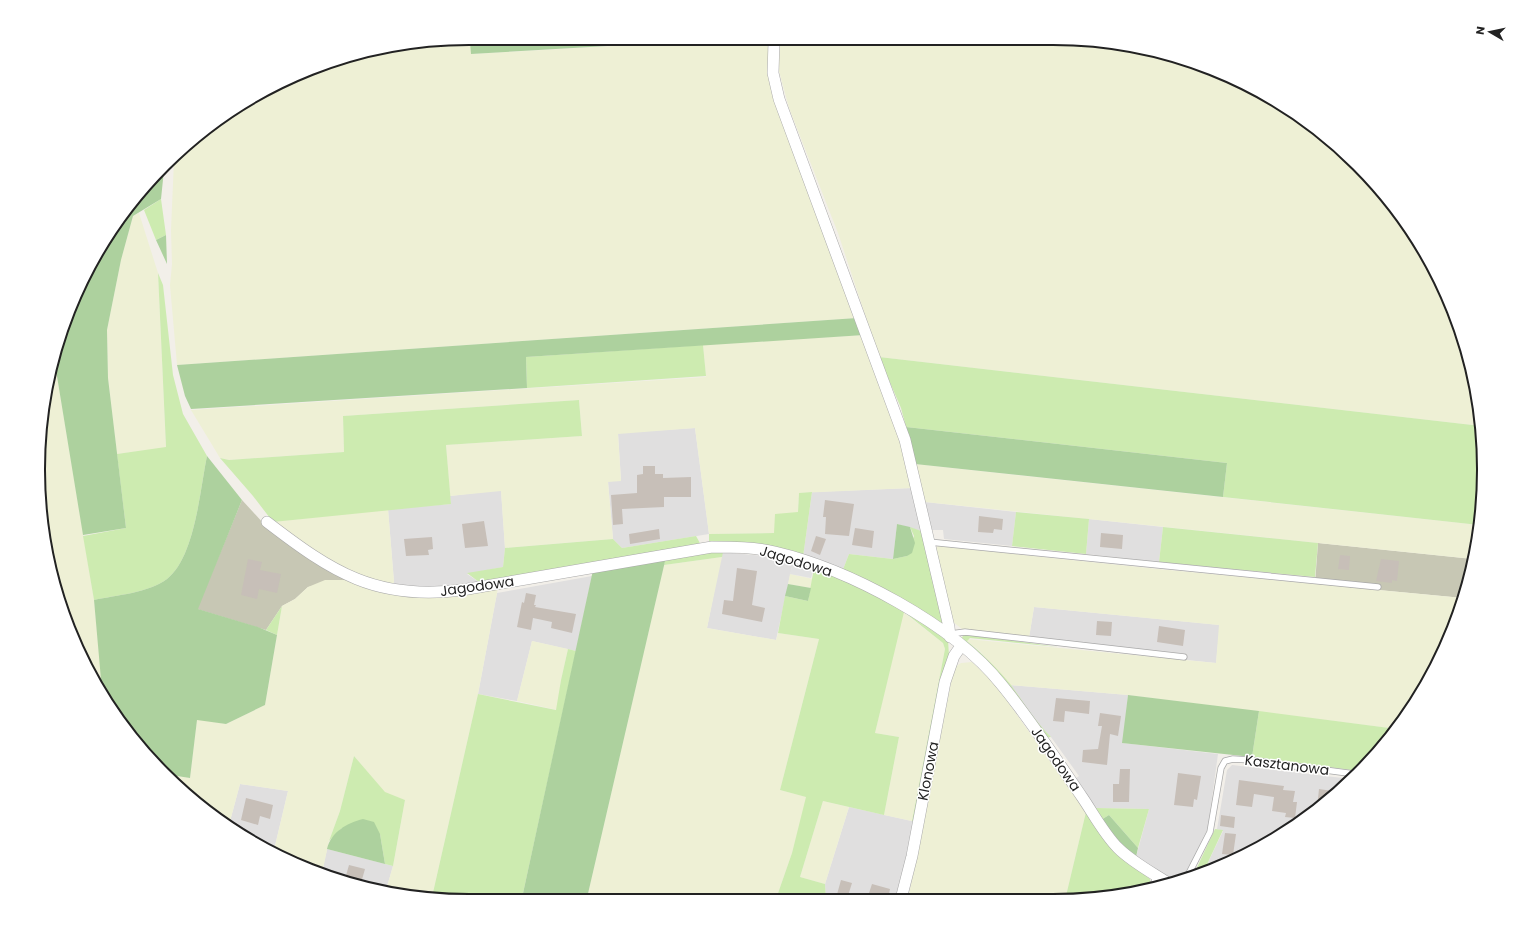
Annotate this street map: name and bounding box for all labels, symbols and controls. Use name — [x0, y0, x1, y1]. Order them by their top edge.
north arrow — [1470, 12, 1510, 52]
text: N — [1472, 25, 1489, 36]
street label: Jagodowa — [757, 541, 835, 581]
street label: Jagodowa — [439, 571, 515, 601]
street label: Jagodowa — [1026, 723, 1086, 795]
street label: Klonowa — [912, 740, 944, 802]
street label: Kasztanowa — [1244, 750, 1330, 780]

